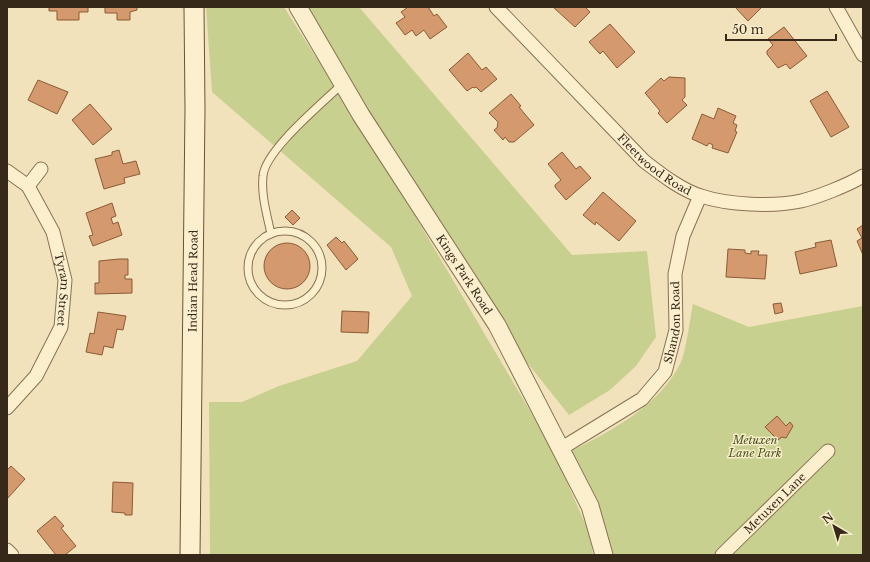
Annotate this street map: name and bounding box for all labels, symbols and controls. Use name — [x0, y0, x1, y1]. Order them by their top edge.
scale bar — [726, 16, 836, 42]
text: 50 m — [732, 22, 764, 37]
street label: Fleetwood Road — [615, 131, 694, 199]
street label: Indian Head Road — [185, 229, 201, 332]
street label: Kings Park Road — [433, 232, 496, 318]
street label: Tyram Street — [51, 251, 72, 328]
street label: Shandon Road — [661, 280, 683, 365]
park label: Metuxen Lane Park — [728, 433, 782, 460]
street label: Metuxen Lane — [741, 470, 809, 537]
north arrow — [814, 506, 854, 546]
text: N — [819, 509, 837, 527]

